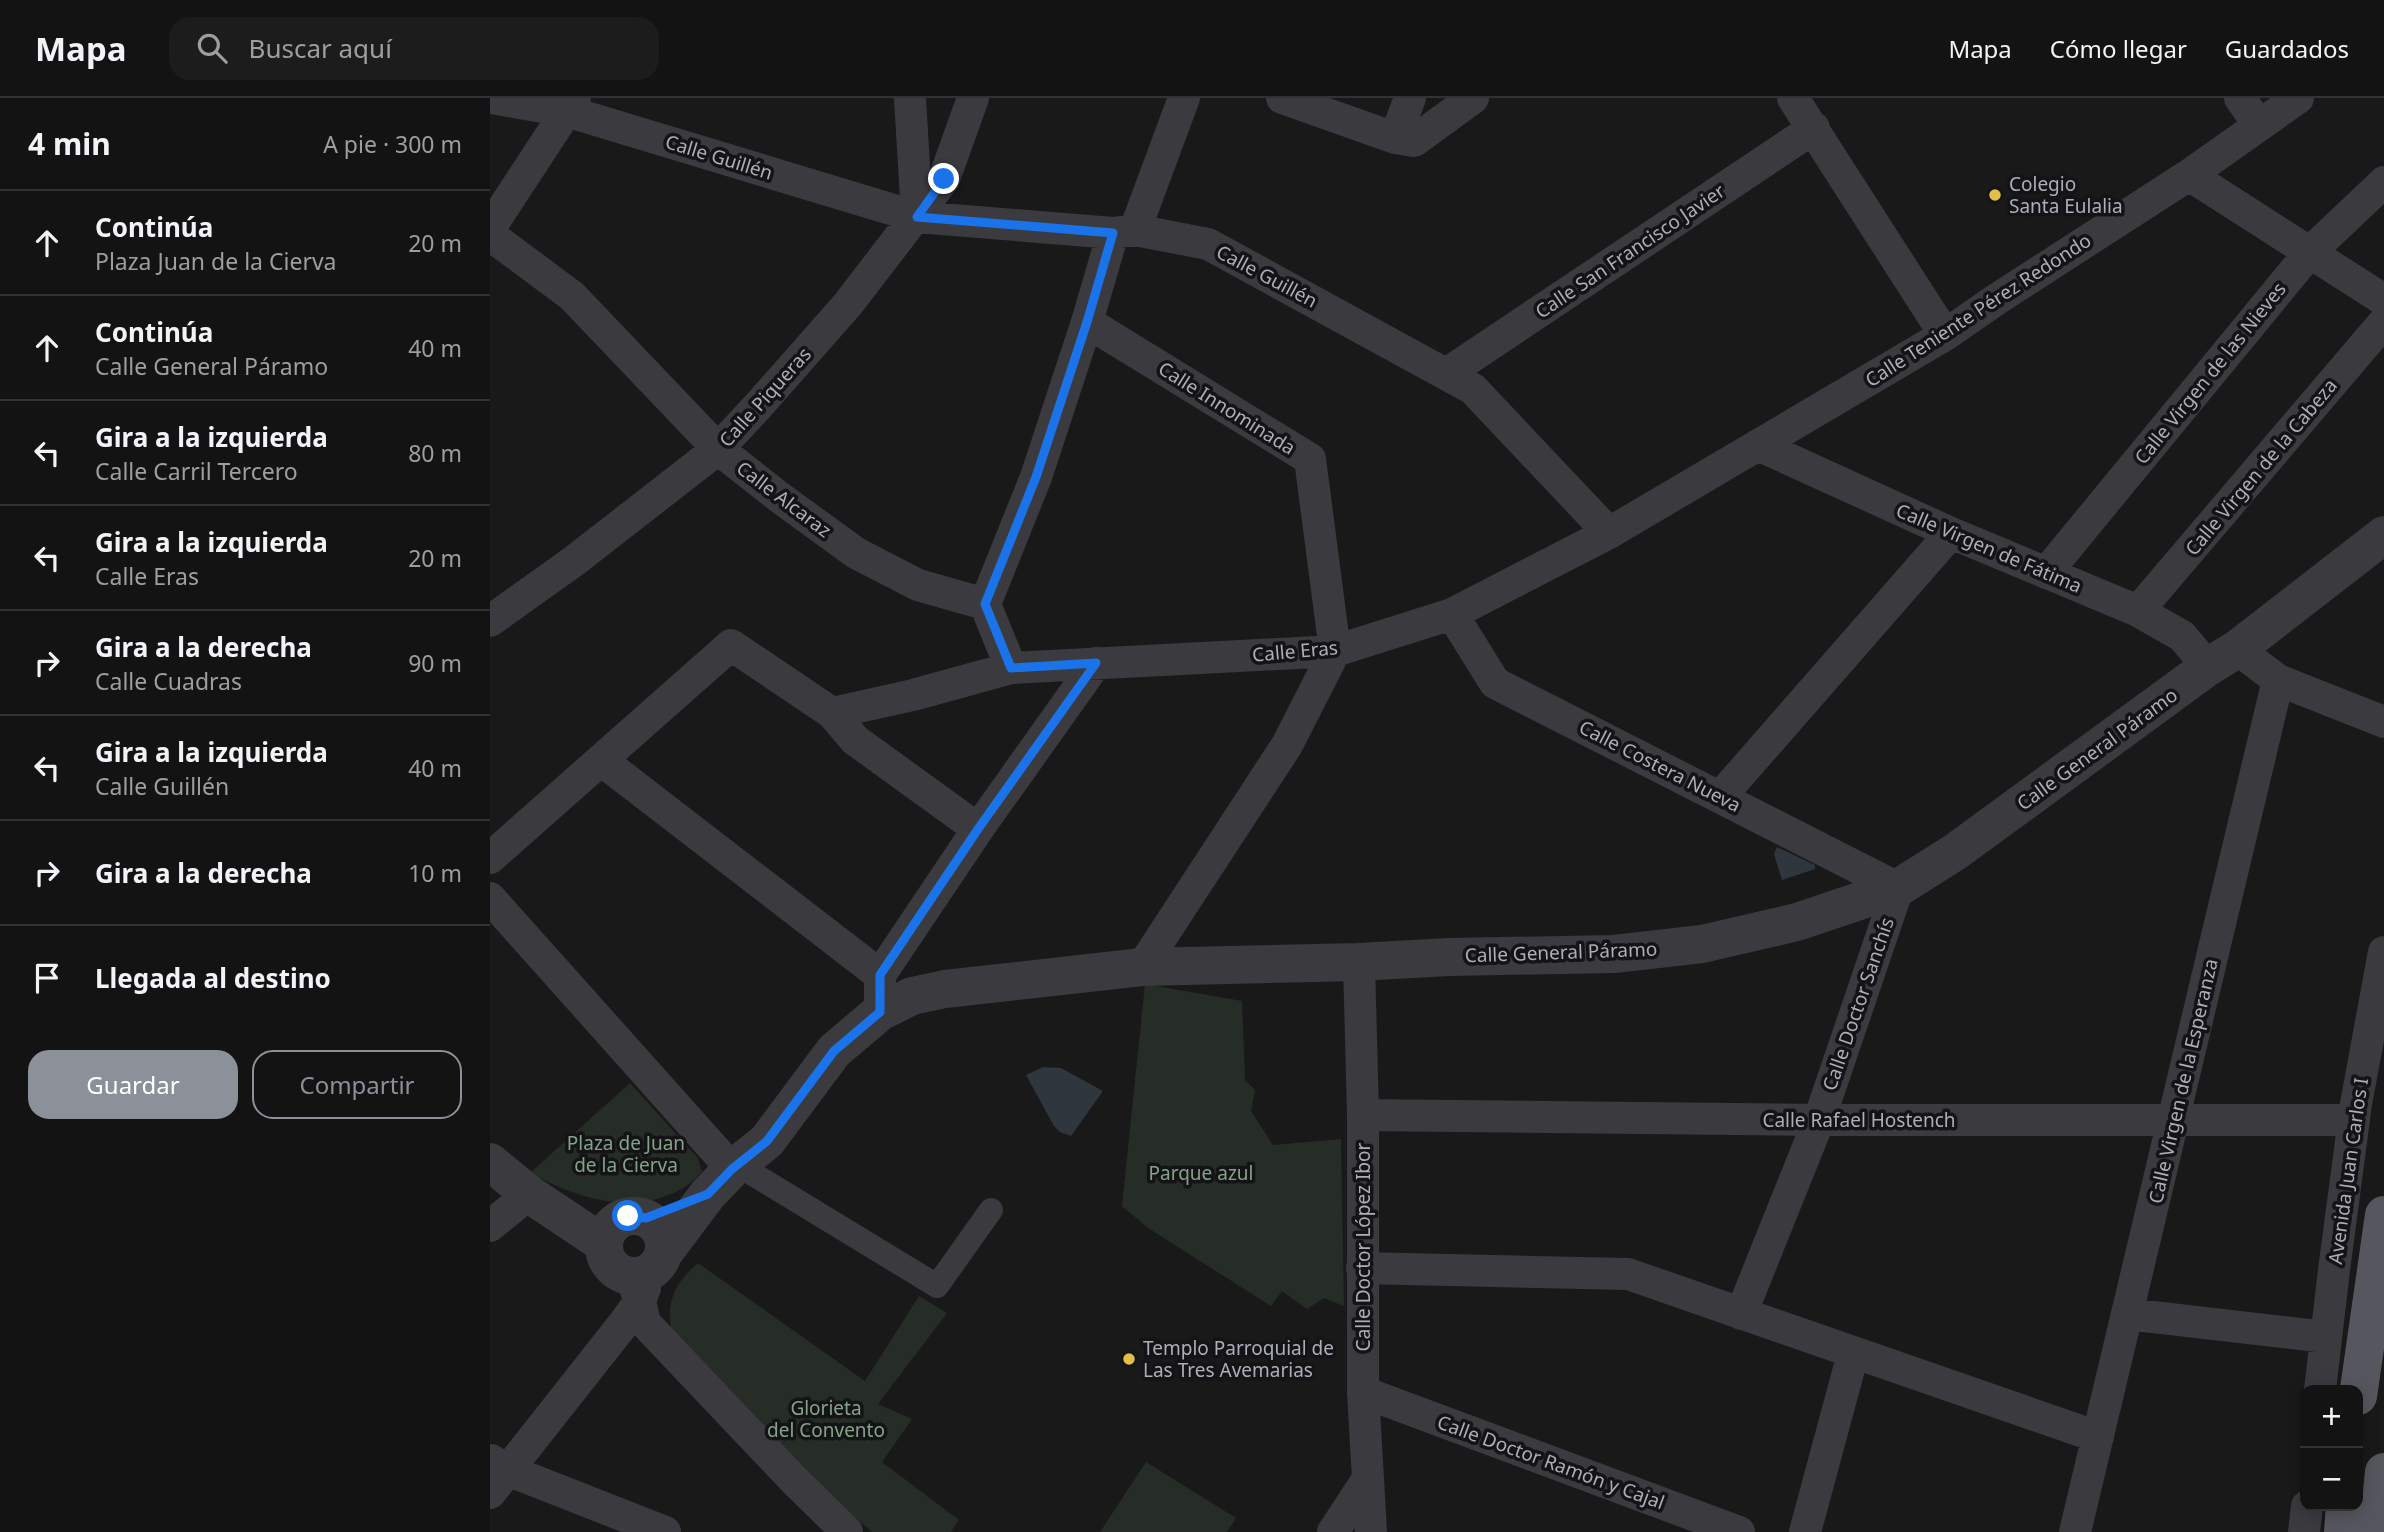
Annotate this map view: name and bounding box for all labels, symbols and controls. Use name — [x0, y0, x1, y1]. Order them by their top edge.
search box — [169, 17, 659, 80]
text: Mapa — [35, 26, 127, 71]
icon: search — [193, 29, 231, 67]
text: Buscar aquí — [249, 30, 392, 66]
text: Mapa — [1948, 32, 2012, 65]
text: Cómo llegar — [2050, 32, 2187, 65]
text: Guardados — [2225, 32, 2349, 65]
text: 4 min — [28, 123, 111, 164]
text: A pie · 300 m — [323, 128, 462, 160]
street label: Calle Guillén — [662, 128, 776, 186]
route end — [928, 163, 959, 194]
place label: Colegio Santa Eulalia — [2009, 171, 2123, 219]
street label: Calle San Francisco Javier — [1530, 178, 1730, 324]
marker: Colegio Santa Eulalia — [1987, 187, 2003, 203]
text: Continúa — [95, 209, 213, 245]
icon: ahead — [28, 224, 66, 262]
text: 20 m — [408, 227, 462, 259]
street label: Calle Teniente Pérez Redondo — [1860, 227, 2096, 393]
street label: Calle Guillén — [1212, 238, 1322, 314]
text: Plaza Juan de la Cierva — [95, 245, 336, 277]
street label: Calle Virgen de las Nieves — [2128, 277, 2292, 469]
text: Continúa — [95, 314, 213, 350]
icon: ahead — [28, 329, 66, 367]
text: 40 m — [408, 332, 462, 364]
street label: Calle Piqueras — [713, 342, 817, 452]
text: Calle General Páramo — [95, 350, 328, 382]
street label: Calle Innominada — [1154, 355, 1300, 461]
street label: Calle Virgen de la Cabeza — [2179, 373, 2343, 561]
text: Gira a la izquierda — [95, 419, 328, 455]
icon: left — [28, 434, 66, 472]
text: 80 m — [408, 437, 462, 469]
text: Calle Carril Tercero — [95, 455, 298, 487]
street label: Calle Alcaraz — [731, 455, 837, 543]
street label: Calle Virgen de Fátima — [1892, 497, 2086, 599]
text: Gira a la izquierda — [95, 524, 328, 560]
icon: left — [28, 539, 66, 577]
text: 20 m — [408, 542, 462, 574]
text: Calle Eras — [95, 560, 199, 592]
text: Gira a la derecha — [95, 629, 312, 665]
street label: Calle Eras — [1251, 634, 1339, 668]
icon: right — [28, 644, 66, 682]
text: 90 m — [408, 647, 462, 679]
text: Calle Cuadras — [95, 665, 242, 697]
street label: Calle General Páramo — [2011, 682, 2183, 816]
street label: Calle Costera Nueva — [1575, 714, 1745, 818]
text: Gira a la izquierda — [95, 734, 328, 770]
icon: left — [28, 749, 66, 787]
text: 40 m — [408, 752, 462, 784]
text: Calle Guillén — [95, 770, 229, 802]
icon: right — [28, 854, 66, 892]
text: Gira a la derecha — [95, 855, 312, 891]
text: 10 m — [408, 857, 462, 889]
street label: Calle Doctor Sanchís — [1816, 914, 1900, 1094]
street label: Calle General Páramo — [1464, 936, 1658, 968]
street label: Calle Virgen de la Esperanza — [2142, 956, 2224, 1206]
icon: arrive — [28, 959, 66, 997]
text: Llegada al destino — [95, 960, 331, 996]
button: Guardar — [28, 1050, 238, 1119]
button: Compartir — [252, 1050, 462, 1119]
street label: Avenida Juan Carlos I — [2322, 1076, 2374, 1266]
street label: Calle Rafael Hostench — [1762, 1107, 1956, 1133]
park label: Plaza de Juan de la Cierva — [567, 1130, 685, 1178]
street label: Calle Doctor López Ibor — [1350, 1142, 1376, 1351]
park label: Parque azul — [1149, 1160, 1253, 1186]
route start — [612, 1200, 643, 1231]
place label: Templo Parroquial de Las Tres Avemarias — [1143, 1335, 1334, 1383]
marker: Templo Parroquial de Las Tres Avemarias — [1121, 1351, 1137, 1367]
map controls — [2300, 1385, 2363, 1511]
button: + — [2300, 1385, 2363, 1448]
park label: Glorieta del Convento — [767, 1395, 885, 1443]
street label: Calle Doctor Ramón y Cajal — [1434, 1409, 1668, 1515]
button: − — [2300, 1448, 2363, 1511]

